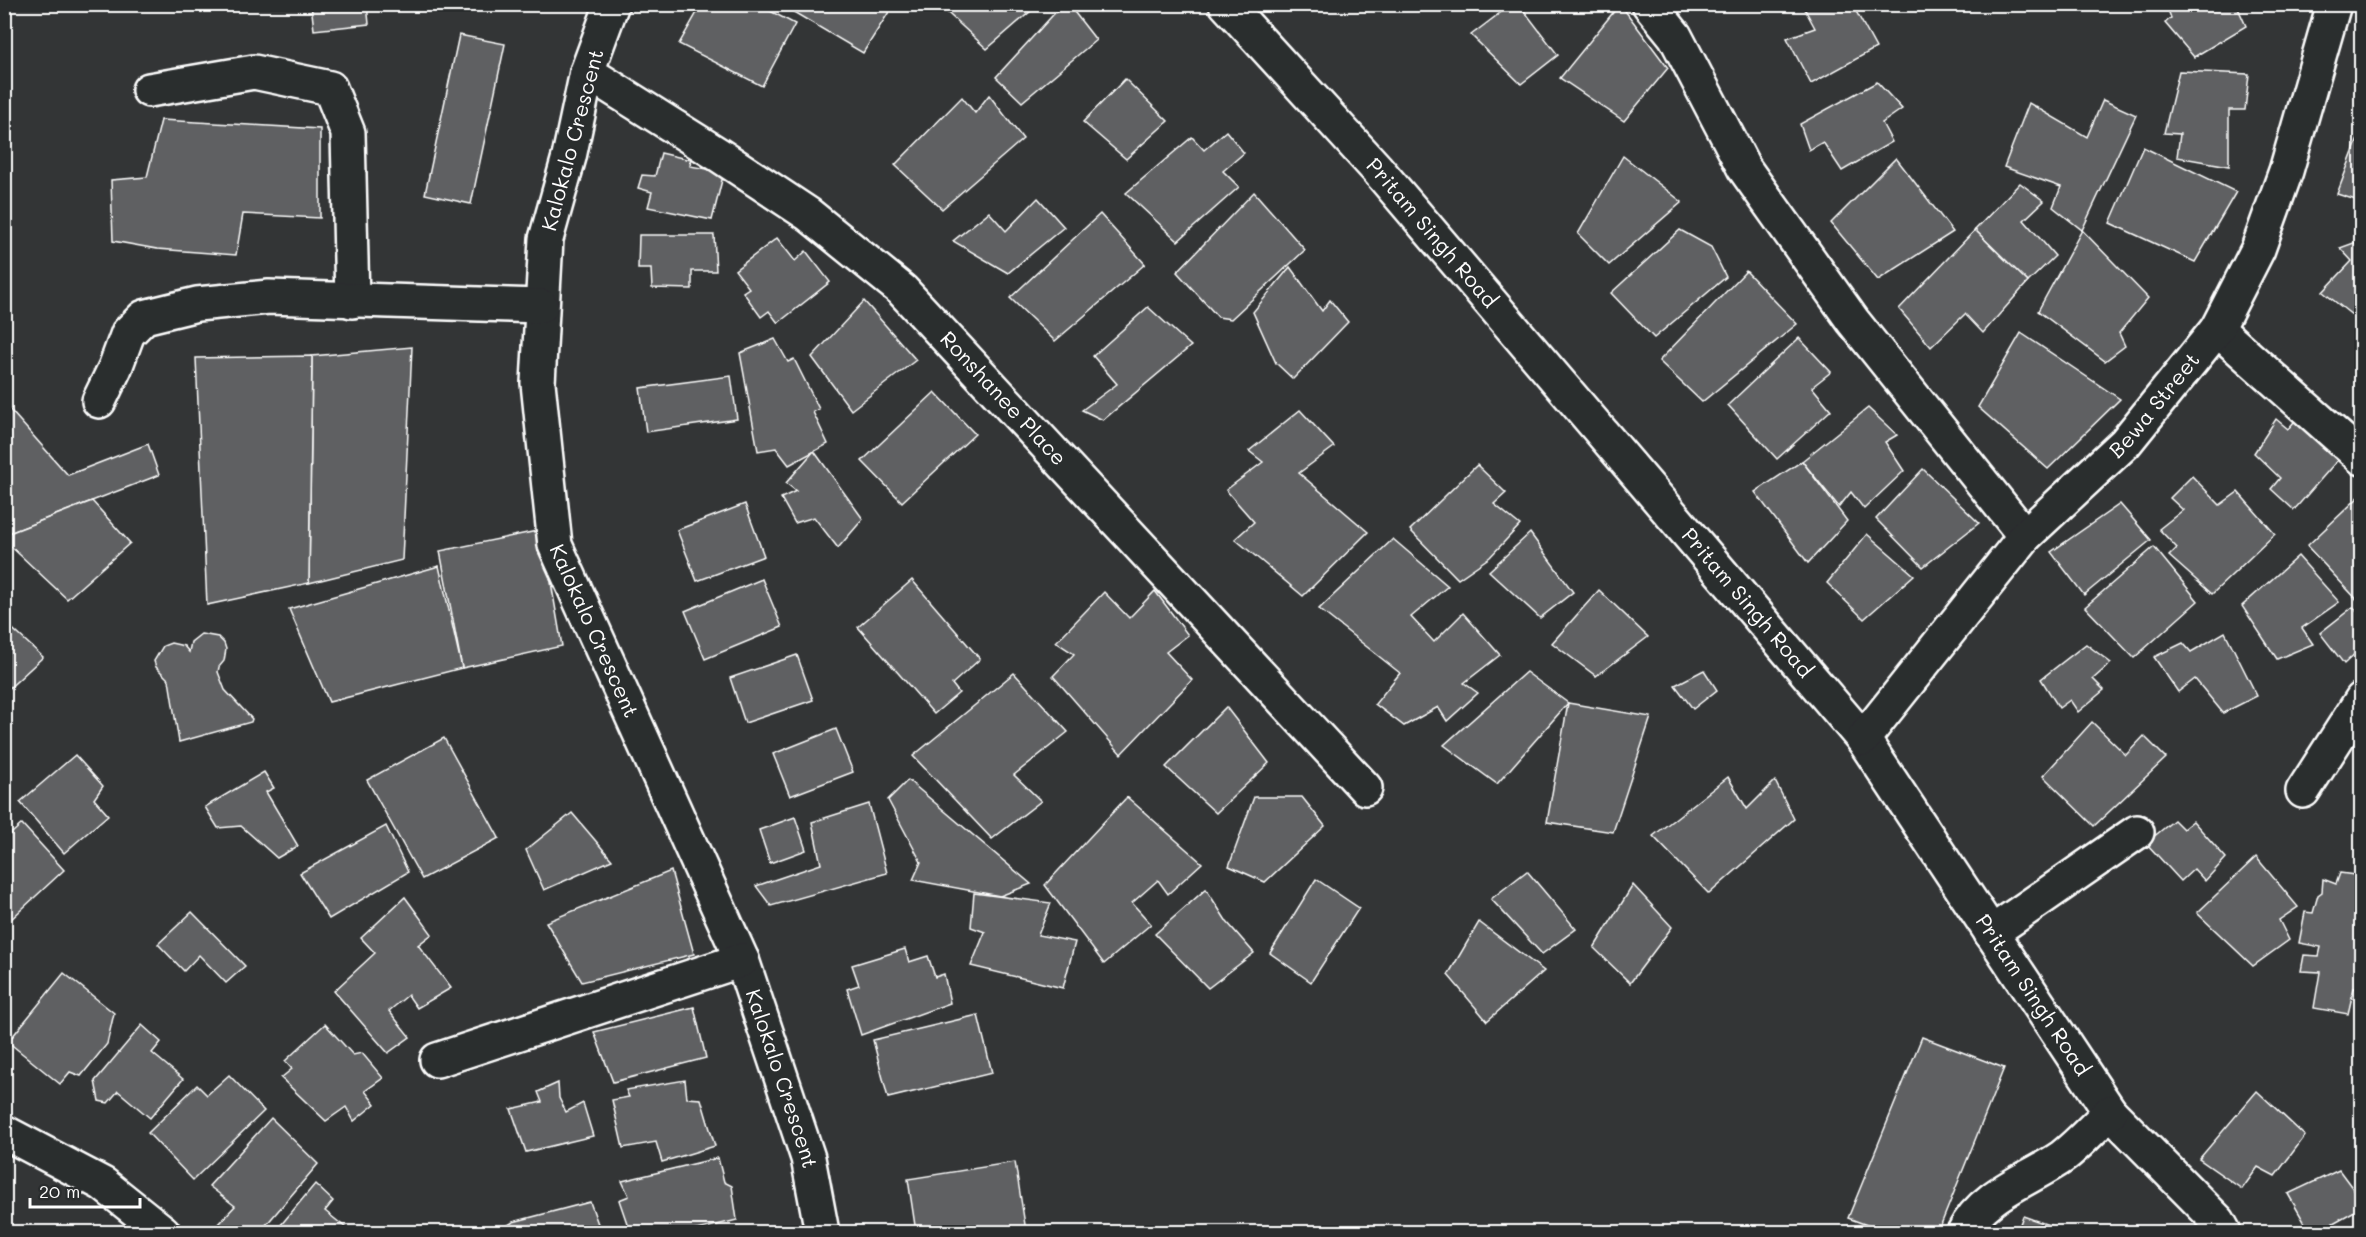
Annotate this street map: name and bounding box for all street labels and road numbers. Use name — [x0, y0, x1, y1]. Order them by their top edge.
street label: Kalokalo Crescent — [534, 46, 609, 234]
street label: Pritam Singh Road — [1361, 151, 1504, 313]
street label: Ronshanee Place — [935, 325, 1073, 470]
street label: Bewa Street — [2102, 346, 2205, 463]
street label: Pritam Singh Road — [1677, 521, 1820, 683]
street label: Kalokalo Crescent — [544, 540, 646, 721]
street label: Pritam Singh Road — [1971, 908, 2097, 1080]
street label: Kalokalo Crescent — [741, 985, 825, 1170]

